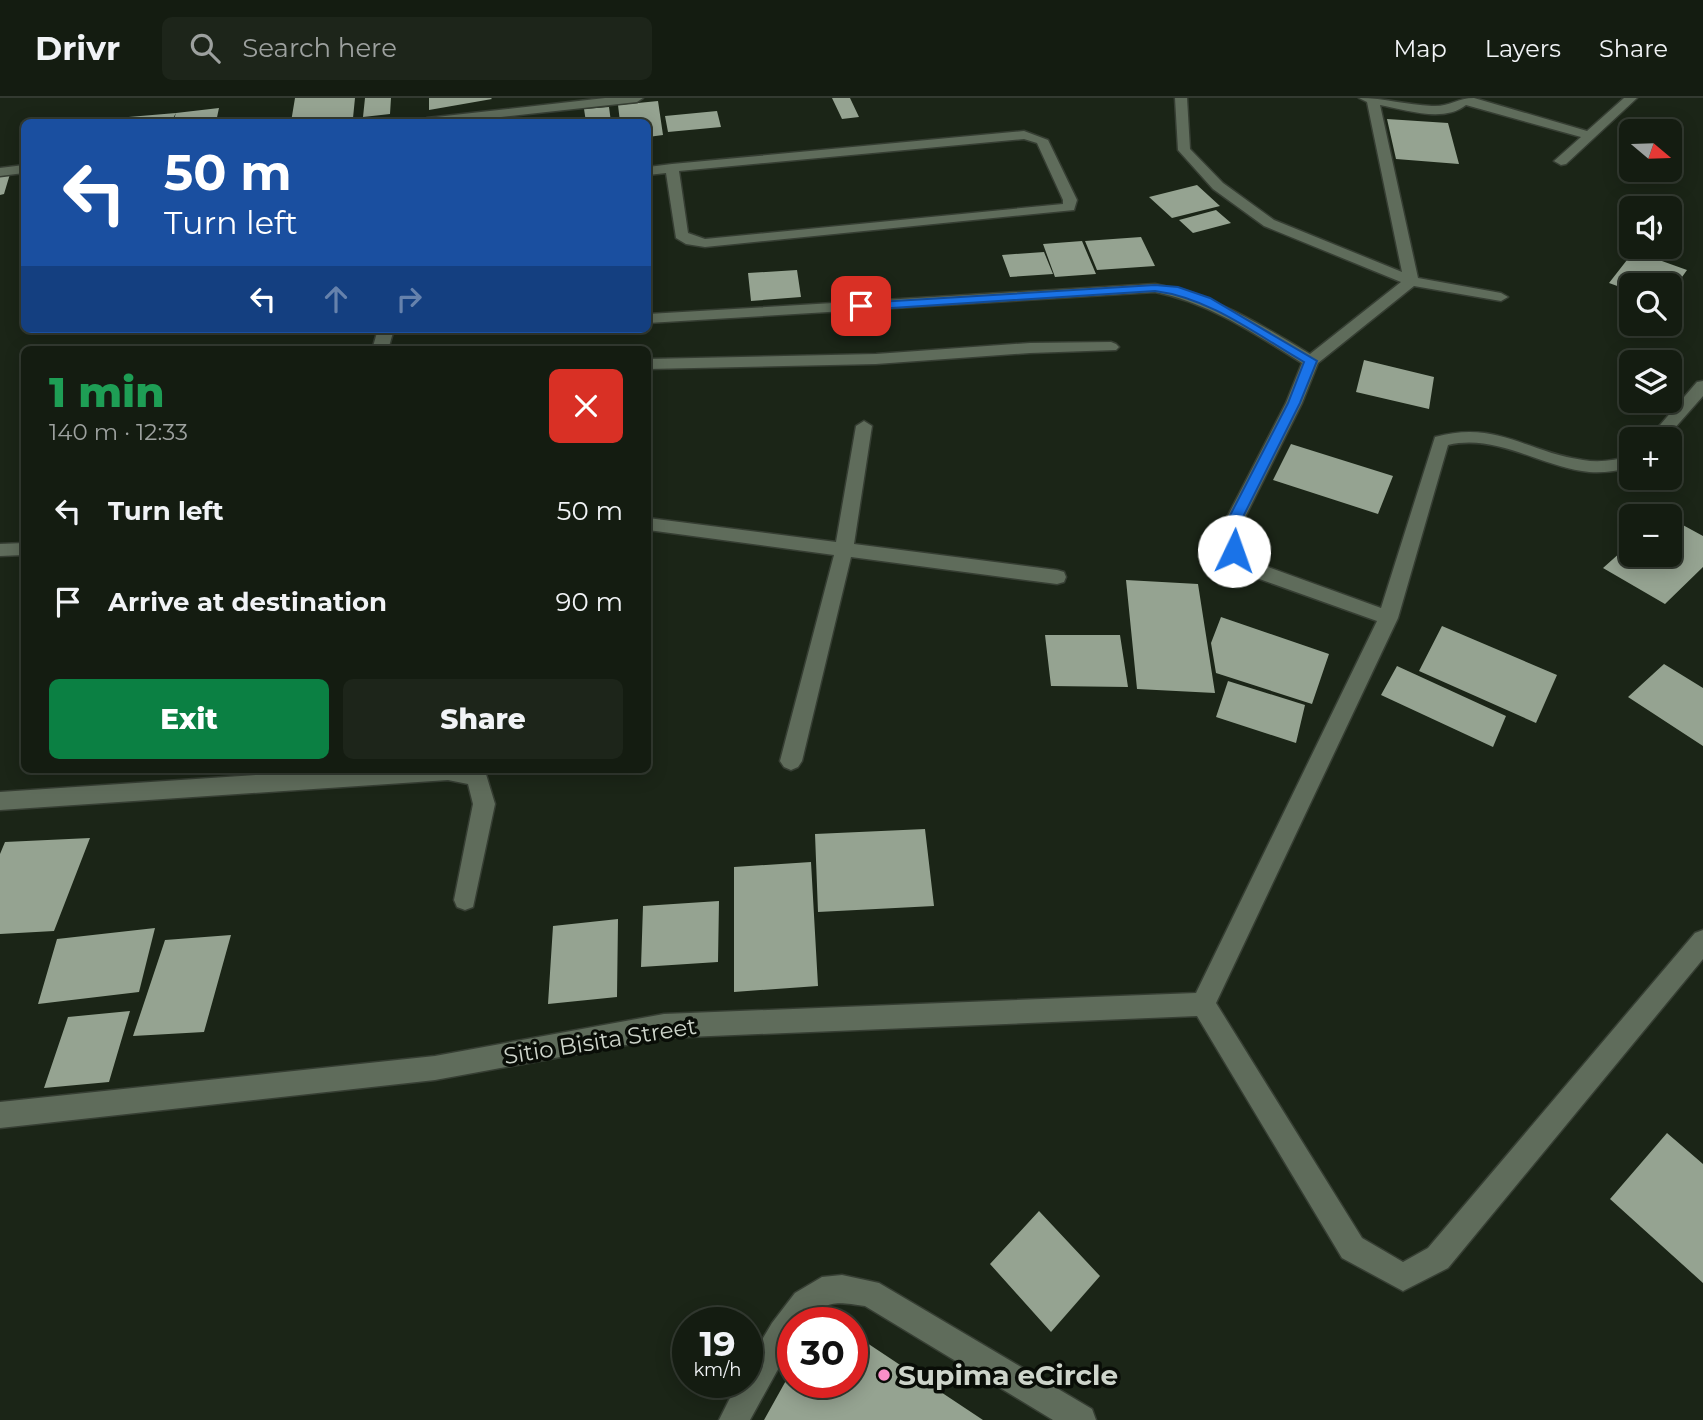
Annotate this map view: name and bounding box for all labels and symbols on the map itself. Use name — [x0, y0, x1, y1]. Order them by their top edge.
north arrow — [1619, 119, 1682, 182]
pin — [831, 276, 891, 336]
position arrow — [1197, 514, 1271, 588]
street label: Sitio Bisita Street — [502, 1012, 698, 1070]
speed limit sign: 30 — [777, 1307, 868, 1398]
place label: Supima eCircle — [898, 1358, 1118, 1392]
marker: Supima eCircle — [876, 1367, 892, 1383]

